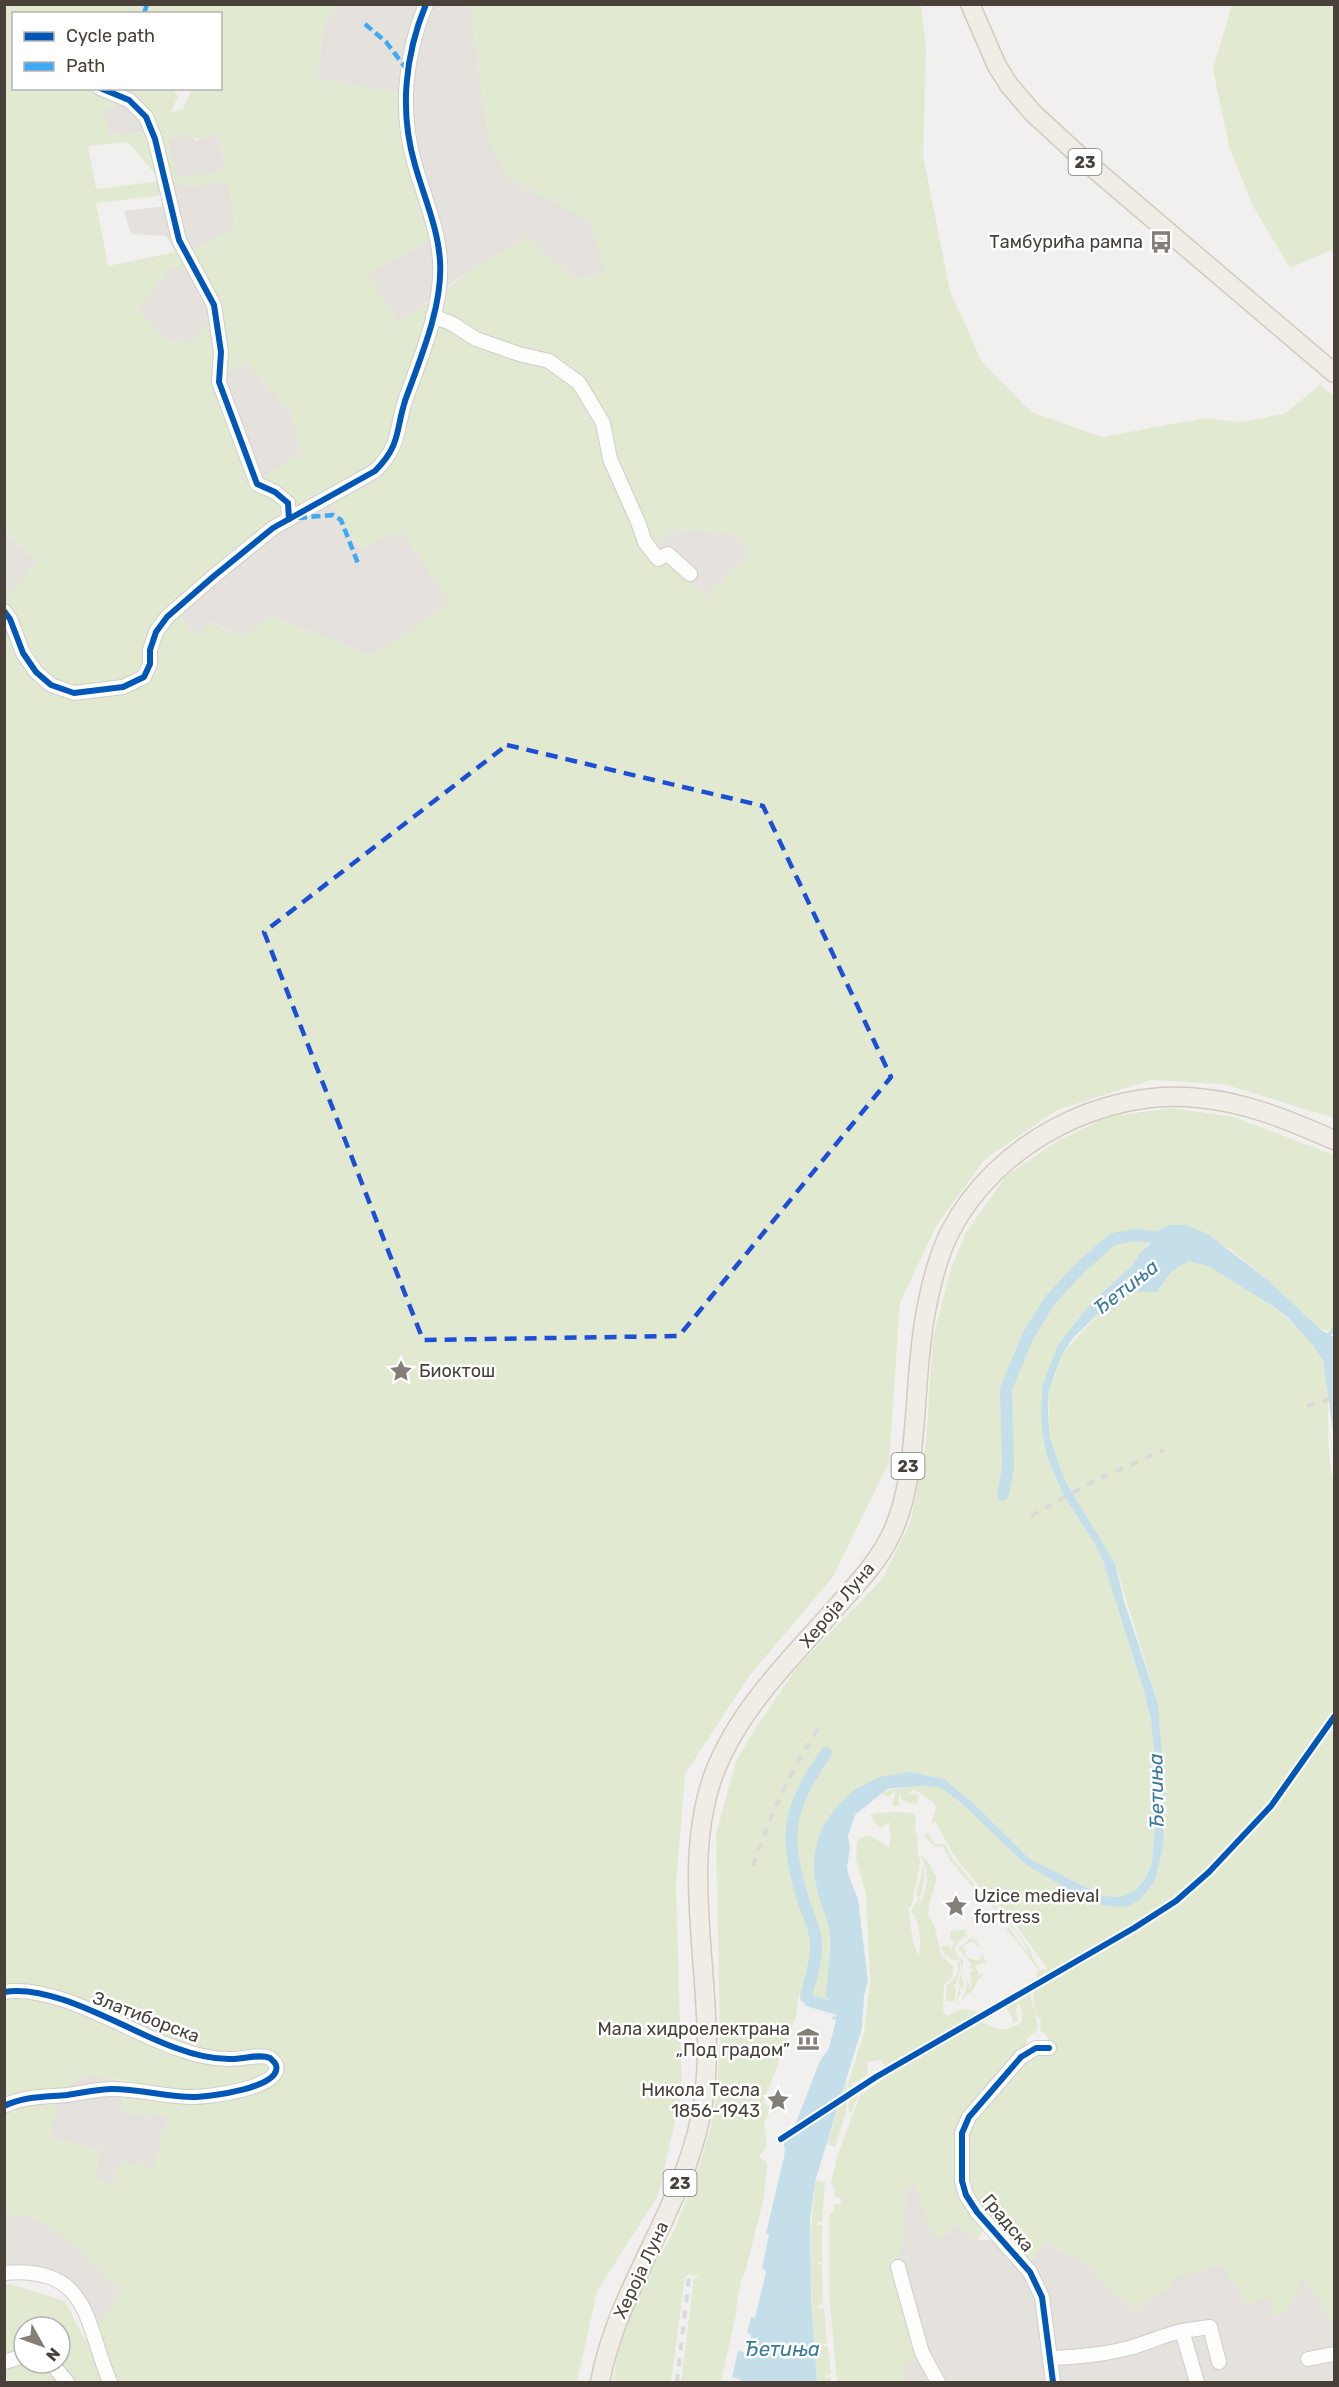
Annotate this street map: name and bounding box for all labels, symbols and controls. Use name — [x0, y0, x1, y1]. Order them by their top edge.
legend — [12, 12, 222, 90]
text: Cycle path — [66, 25, 155, 47]
text: Path — [66, 55, 105, 77]
road number: 23 — [1068, 149, 1102, 175]
bus stop icon: Тамбурића рампа — [1148, 229, 1174, 255]
place label: Тамбурића рампа — [989, 231, 1143, 253]
water label: Ђетиња — [1089, 1254, 1163, 1320]
place icon: Биоктош — [388, 1358, 414, 1384]
place label: Биоктош — [419, 1360, 495, 1382]
road number: 23 — [892, 1453, 924, 1479]
street label: Хероја Луна — [795, 1558, 879, 1652]
water label: Ђетиња — [1143, 1753, 1169, 1829]
place label: Uzice medieval fortress — [974, 1885, 1099, 1928]
place icon: Uzice medieval fortress — [943, 1893, 969, 1919]
street label: Златиборска — [89, 1987, 203, 2047]
place label: Мала хидроелектрана „Под градом” — [598, 2018, 790, 2061]
museum icon: Мала хидроелектрана „Под градом” — [795, 2026, 821, 2052]
place label: Никола Тесла 1856-1943 — [641, 2079, 760, 2122]
place icon: Никола Тесла 1856-1943 — [765, 2087, 791, 2113]
road number: 23 — [664, 2170, 696, 2196]
street label: Градска — [977, 2190, 1039, 2256]
street label: Хероја Луна — [609, 2218, 673, 2322]
north arrow — [12, 2315, 72, 2375]
water label: Ђетиња — [744, 2337, 820, 2361]
text: N — [42, 2344, 64, 2365]

